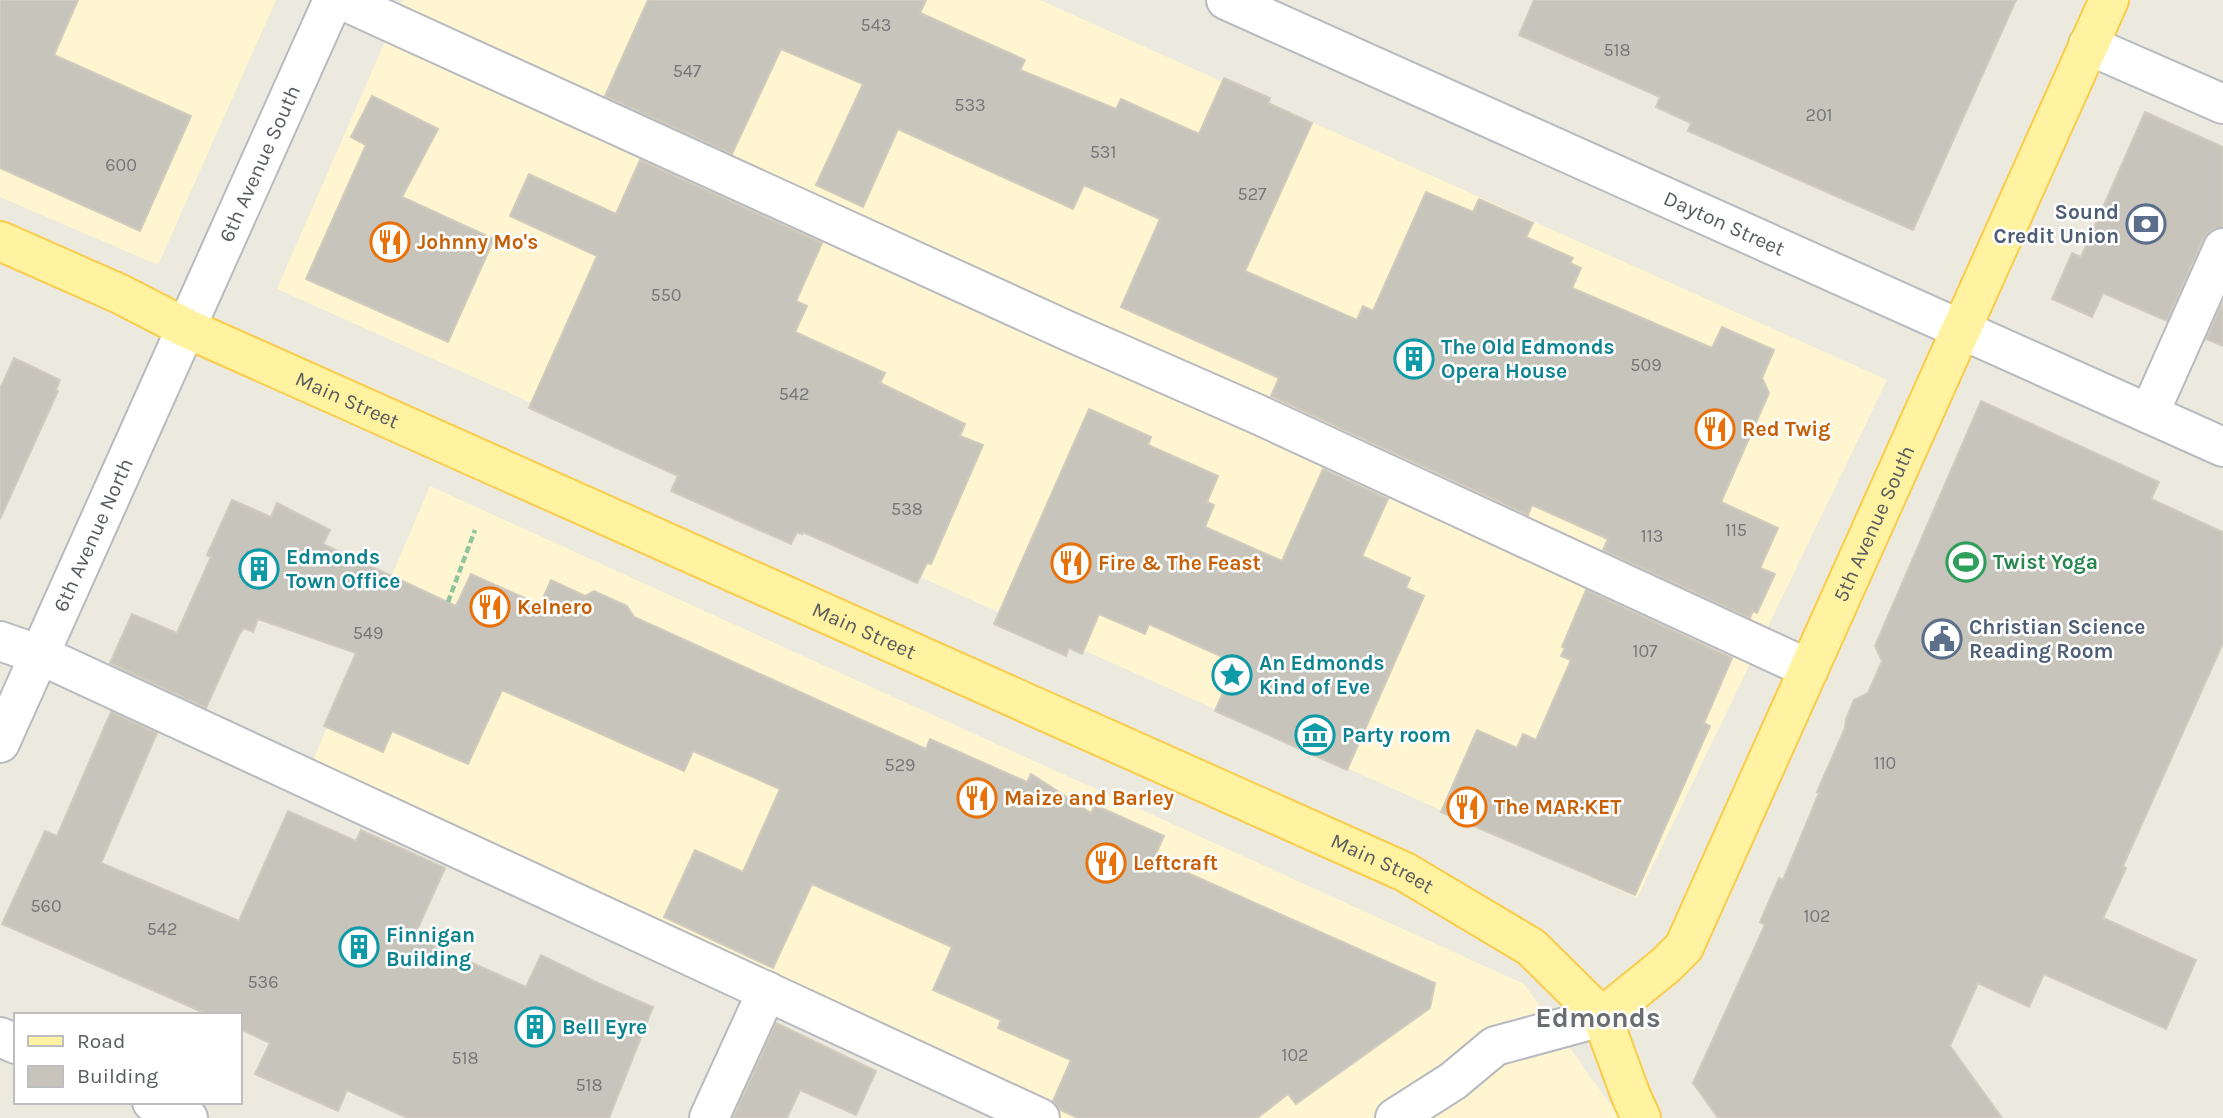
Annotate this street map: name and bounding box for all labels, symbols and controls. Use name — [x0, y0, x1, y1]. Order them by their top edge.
house number: 543 — [861, 14, 891, 36]
house number: 518 — [1603, 39, 1631, 61]
house number: 547 — [673, 60, 702, 82]
street label: 6th Avenue South — [214, 81, 305, 246]
house number: 533 — [954, 94, 986, 116]
house number: 201 — [1805, 104, 1833, 126]
house number: 531 — [1090, 141, 1116, 163]
house number: 600 — [105, 154, 137, 176]
house number: 527 — [1237, 183, 1267, 205]
street label: Dayton Street — [1660, 186, 1789, 261]
place label: Sound Credit Union — [1994, 200, 2119, 248]
bank icon: Sound Credit Union — [2125, 203, 2167, 245]
restaurant icon: Johnny Mo's — [369, 221, 411, 263]
place label: Johnny Mo's — [417, 230, 538, 254]
house number: 550 — [650, 284, 682, 306]
place label: The Old Edmonds Opera House — [1441, 335, 1615, 383]
building icon: The Old Edmonds Opera House — [1393, 338, 1435, 380]
house number: 509 — [1630, 354, 1662, 376]
street label: Main Street — [292, 366, 403, 434]
house number: 542 — [779, 383, 809, 405]
restaurant icon: Red Twig — [1694, 408, 1736, 450]
place label: Red Twig — [1742, 417, 1830, 441]
street label: 5th Avenue South — [1828, 442, 1920, 606]
street label: 6th Avenue North — [48, 454, 138, 616]
house number: 538 — [891, 498, 923, 520]
house number: 115 — [1725, 519, 1747, 541]
house number: 113 — [1641, 525, 1663, 547]
sports icon: Twist Yoga — [1945, 541, 1987, 583]
restaurant icon: Fire & The Feast — [1050, 542, 1092, 584]
place label: Edmonds Town Office — [286, 545, 400, 593]
building icon: Edmonds Town Office — [238, 548, 280, 590]
place label: Twist Yoga — [1993, 550, 2098, 574]
place label: Fire & The Feast — [1098, 551, 1261, 575]
restaurant icon: Kelnero — [469, 586, 511, 628]
place label: Kelnero — [517, 595, 593, 619]
street label: Main Street — [809, 597, 920, 664]
place label: Christian Science Reading Room — [1969, 615, 2145, 663]
public building icon: Christian Science Reading Room — [1921, 618, 1963, 660]
house number: 549 — [353, 622, 383, 644]
house number: 107 — [1632, 640, 1658, 662]
place label: An Edmonds Kind of Eve — [1259, 651, 1385, 699]
place icon: An Edmonds Kind of Eve — [1211, 654, 1253, 696]
museum icon: Party room — [1294, 714, 1336, 756]
place label: Party room — [1342, 723, 1451, 747]
house number: 110 — [1874, 752, 1896, 774]
house number: 529 — [884, 754, 916, 776]
restaurant icon: Maize and Barley — [956, 777, 998, 819]
place label: Maize and Barley — [1004, 786, 1175, 810]
restaurant icon: The MAR·KET — [1446, 786, 1488, 828]
place label: The MAR·KET — [1494, 795, 1622, 819]
street label: Main Street — [1327, 829, 1438, 898]
restaurant icon: Leftcraft — [1085, 842, 1127, 884]
place label: Leftcraft — [1133, 851, 1218, 875]
house number: 560 — [30, 895, 62, 917]
house number: 102 — [1803, 905, 1831, 927]
house number: 542 — [147, 918, 177, 940]
place label: Finnigan Building — [386, 923, 475, 971]
building icon: Finnigan Building — [338, 926, 380, 968]
house number: 536 — [247, 971, 279, 993]
district label: Edmonds — [1535, 1001, 1661, 1034]
building icon: Bell Eyre — [514, 1006, 556, 1048]
legend — [14, 1013, 242, 1104]
place label: Bell Eyre — [562, 1015, 647, 1039]
text: Road — [77, 1029, 125, 1053]
house number: 102 — [1281, 1044, 1309, 1066]
house number: 518 — [451, 1047, 479, 1069]
text: Building — [77, 1064, 158, 1088]
house number: 518 — [575, 1074, 603, 1096]

